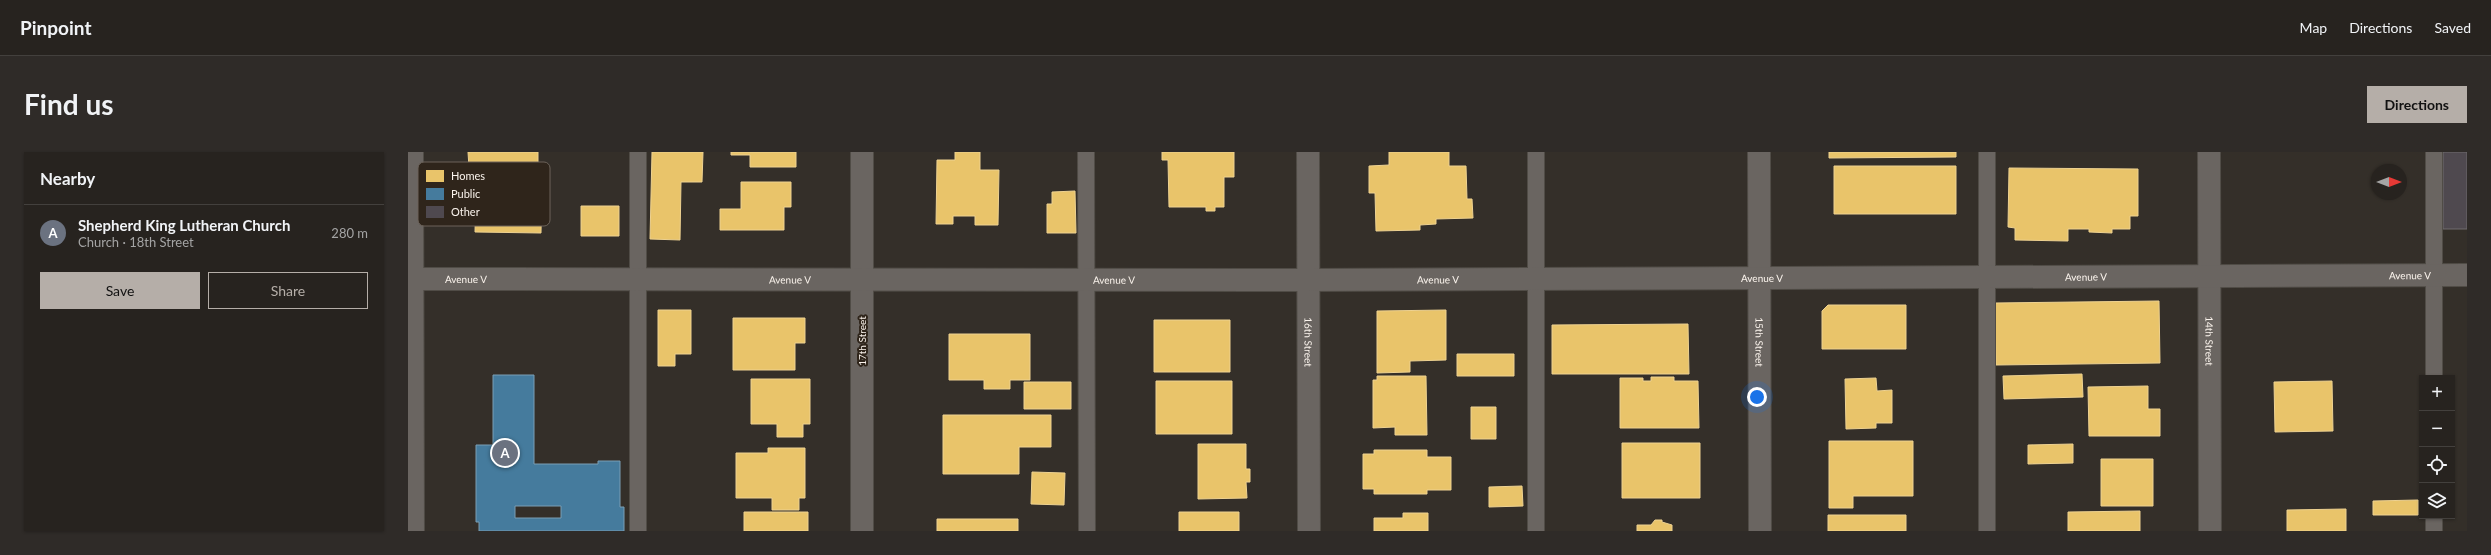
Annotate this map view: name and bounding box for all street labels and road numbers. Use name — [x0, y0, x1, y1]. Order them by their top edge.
street label: Avenue V — [2389, 269, 2431, 281]
street label: Avenue V — [2065, 271, 2107, 283]
street label: Avenue V — [1741, 272, 1783, 284]
street label: Avenue V — [445, 273, 487, 285]
street label: Avenue V — [769, 273, 811, 285]
street label: Avenue V — [1417, 273, 1459, 286]
street label: Avenue V — [1093, 274, 1135, 286]
street label: 17th Street — [856, 316, 868, 366]
street label: 14th Street — [2203, 316, 2216, 366]
street label: 16th Street — [1302, 317, 1315, 367]
street label: 15th Street — [1753, 317, 1766, 367]

